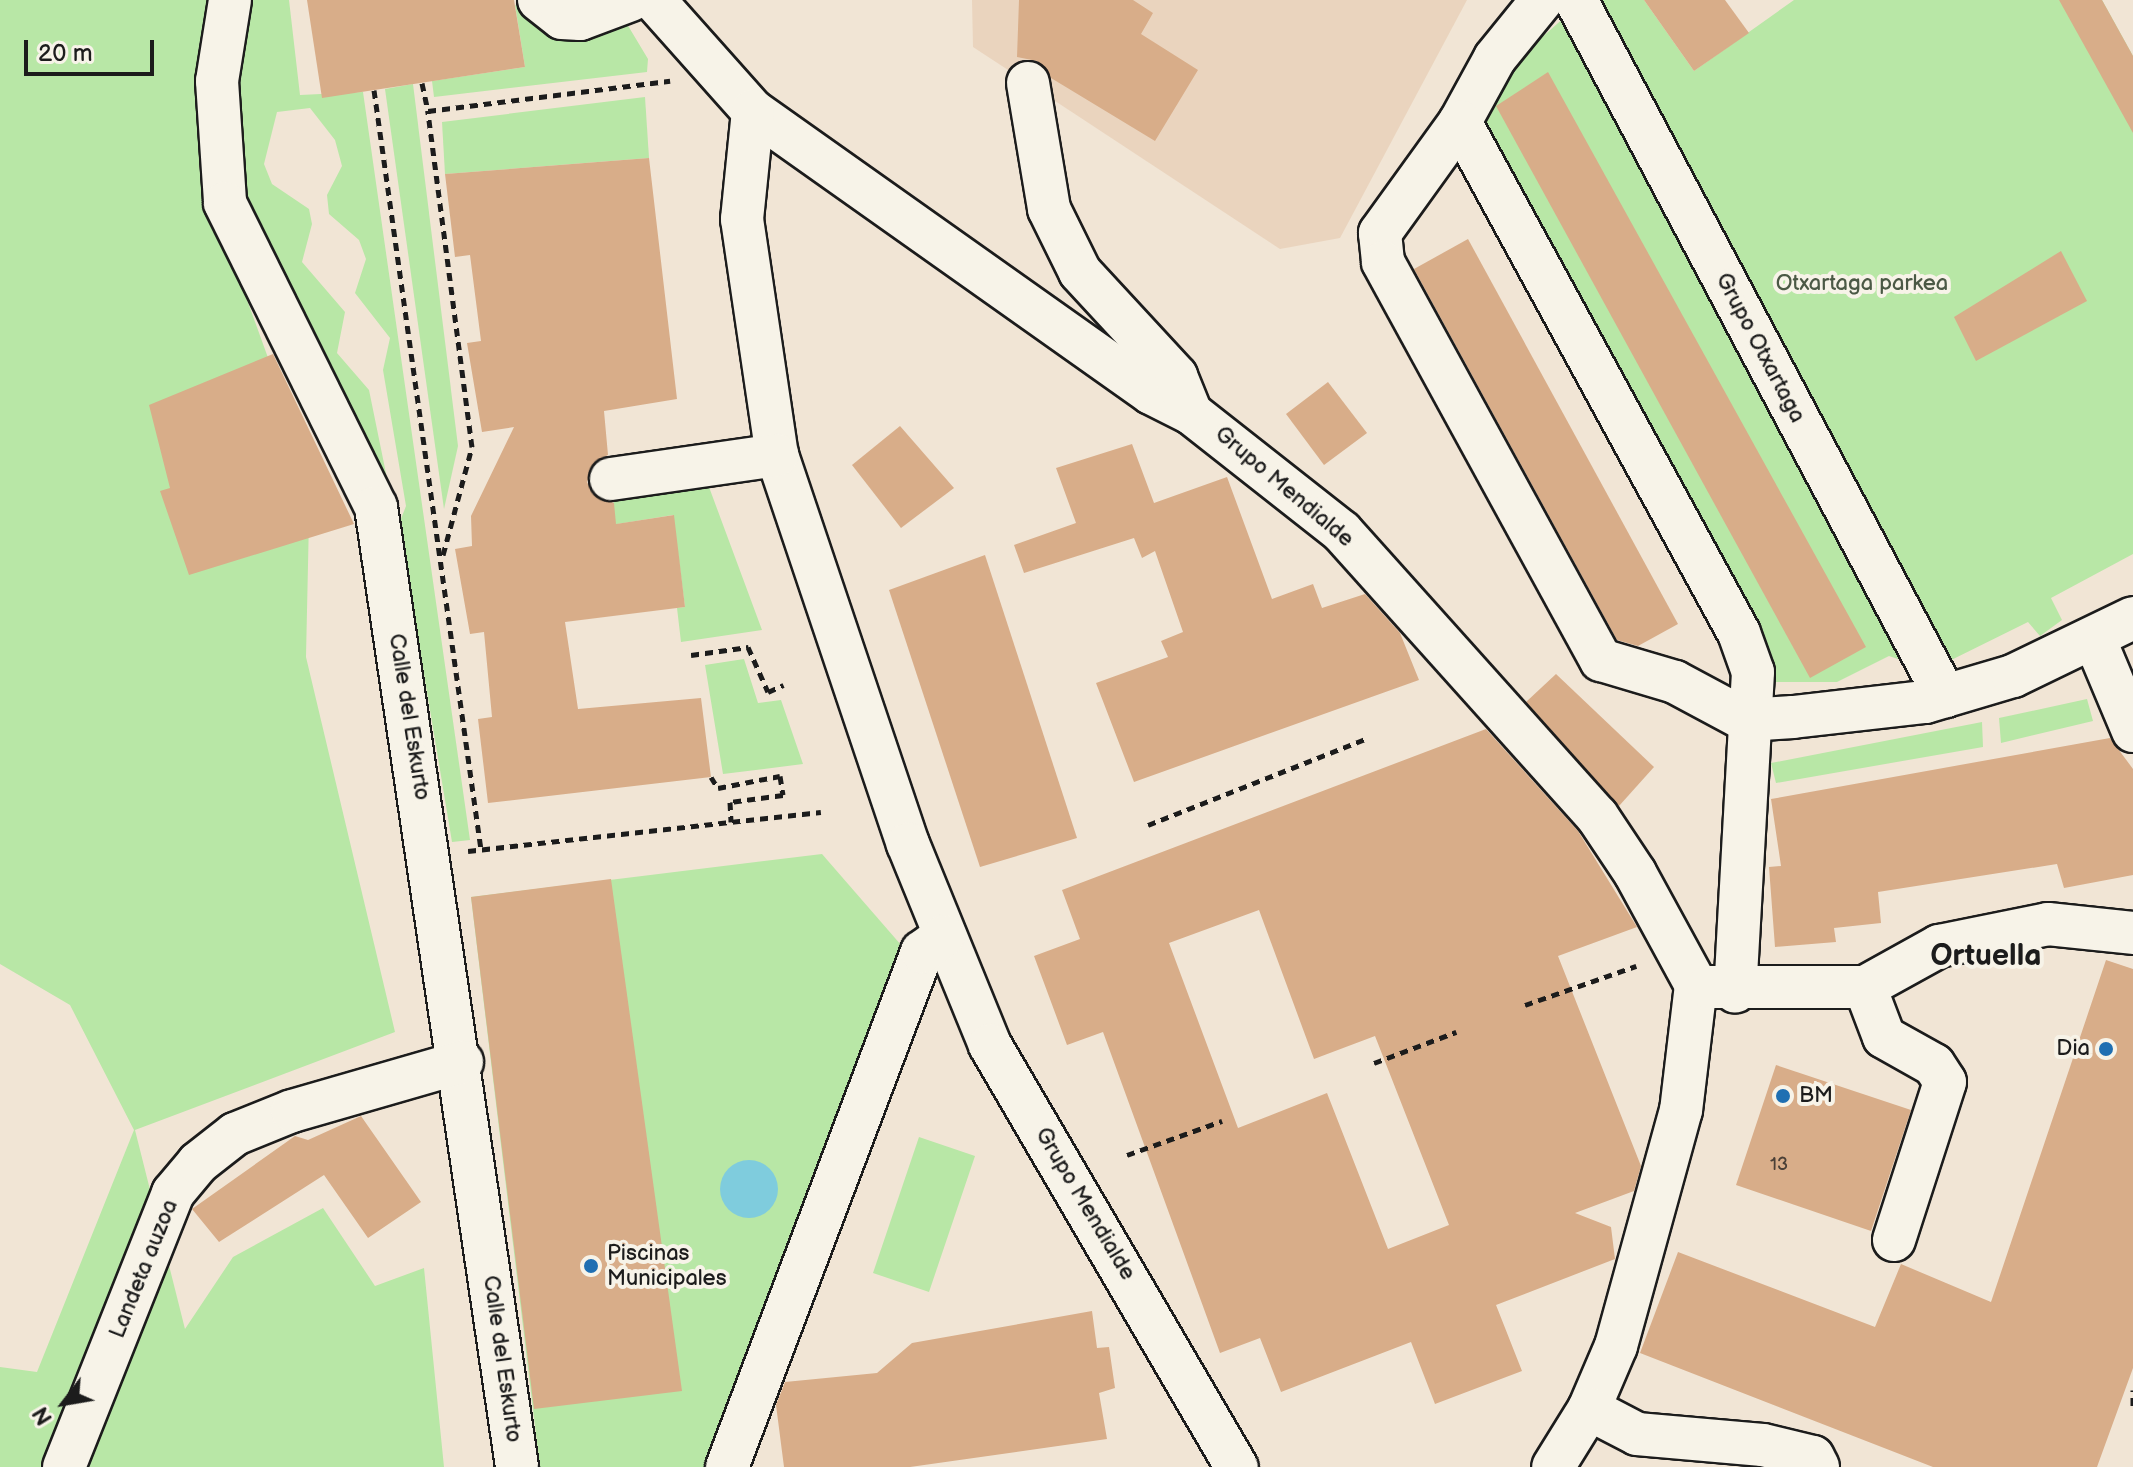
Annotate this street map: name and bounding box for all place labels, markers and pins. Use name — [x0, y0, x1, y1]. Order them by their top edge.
place label: Dia — [2056, 1036, 2090, 1062]
marker: Dia — [2097, 1040, 2115, 1058]
place label: BM — [1799, 1083, 1833, 1109]
marker: BM — [1774, 1087, 1792, 1105]
place label: Piscinas Municipales — [607, 1240, 727, 1292]
marker: Piscinas Municipales — [582, 1257, 600, 1275]

